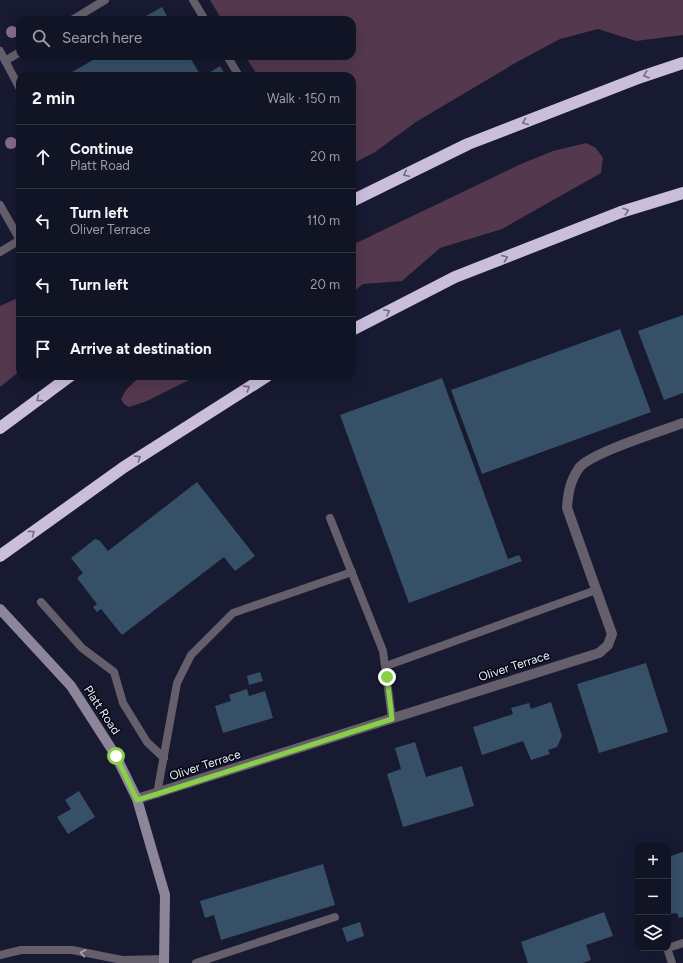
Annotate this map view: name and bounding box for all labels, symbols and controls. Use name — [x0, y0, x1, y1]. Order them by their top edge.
search box — [16, 16, 356, 60]
icon: search — [30, 27, 52, 49]
text: Search here — [62, 29, 142, 47]
one-way arrow — [643, 70, 650, 79]
text: 2 min — [32, 88, 75, 108]
text: Walk · 150 m — [267, 91, 340, 106]
one-way arrow — [521, 118, 528, 126]
text: Continue — [70, 140, 133, 158]
icon: ahead — [32, 146, 54, 168]
text: 20 m — [310, 149, 340, 164]
text: Platt Road — [70, 158, 130, 173]
one-way arrow — [403, 169, 410, 177]
text: Turn left — [70, 204, 128, 222]
one-way arrow — [622, 207, 629, 216]
icon: left — [32, 210, 54, 232]
text: 110 m — [307, 213, 340, 228]
text: Oliver Terrace — [70, 222, 150, 237]
one-way arrow — [501, 254, 508, 262]
icon: left — [32, 274, 54, 296]
text: Turn left — [70, 276, 128, 294]
text: 20 m — [310, 277, 340, 292]
one-way arrow — [383, 309, 390, 317]
icon: arrive — [32, 338, 54, 360]
text: Arrive at destination — [70, 340, 211, 358]
one-way arrow — [243, 386, 250, 393]
one-way arrow — [36, 394, 43, 402]
one-way arrow — [134, 456, 141, 463]
one-way arrow — [27, 531, 34, 538]
street label: Oliver Terrace — [477, 648, 552, 684]
route end — [378, 668, 396, 686]
street label: Platt Road — [81, 683, 123, 737]
route start — [107, 747, 125, 765]
street label: Oliver Terrace — [168, 747, 243, 783]
map controls — [635, 843, 671, 951]
button: + — [635, 843, 671, 879]
button: − — [635, 879, 671, 915]
button: layers — [635, 915, 671, 951]
one-way arrow — [80, 949, 87, 957]

